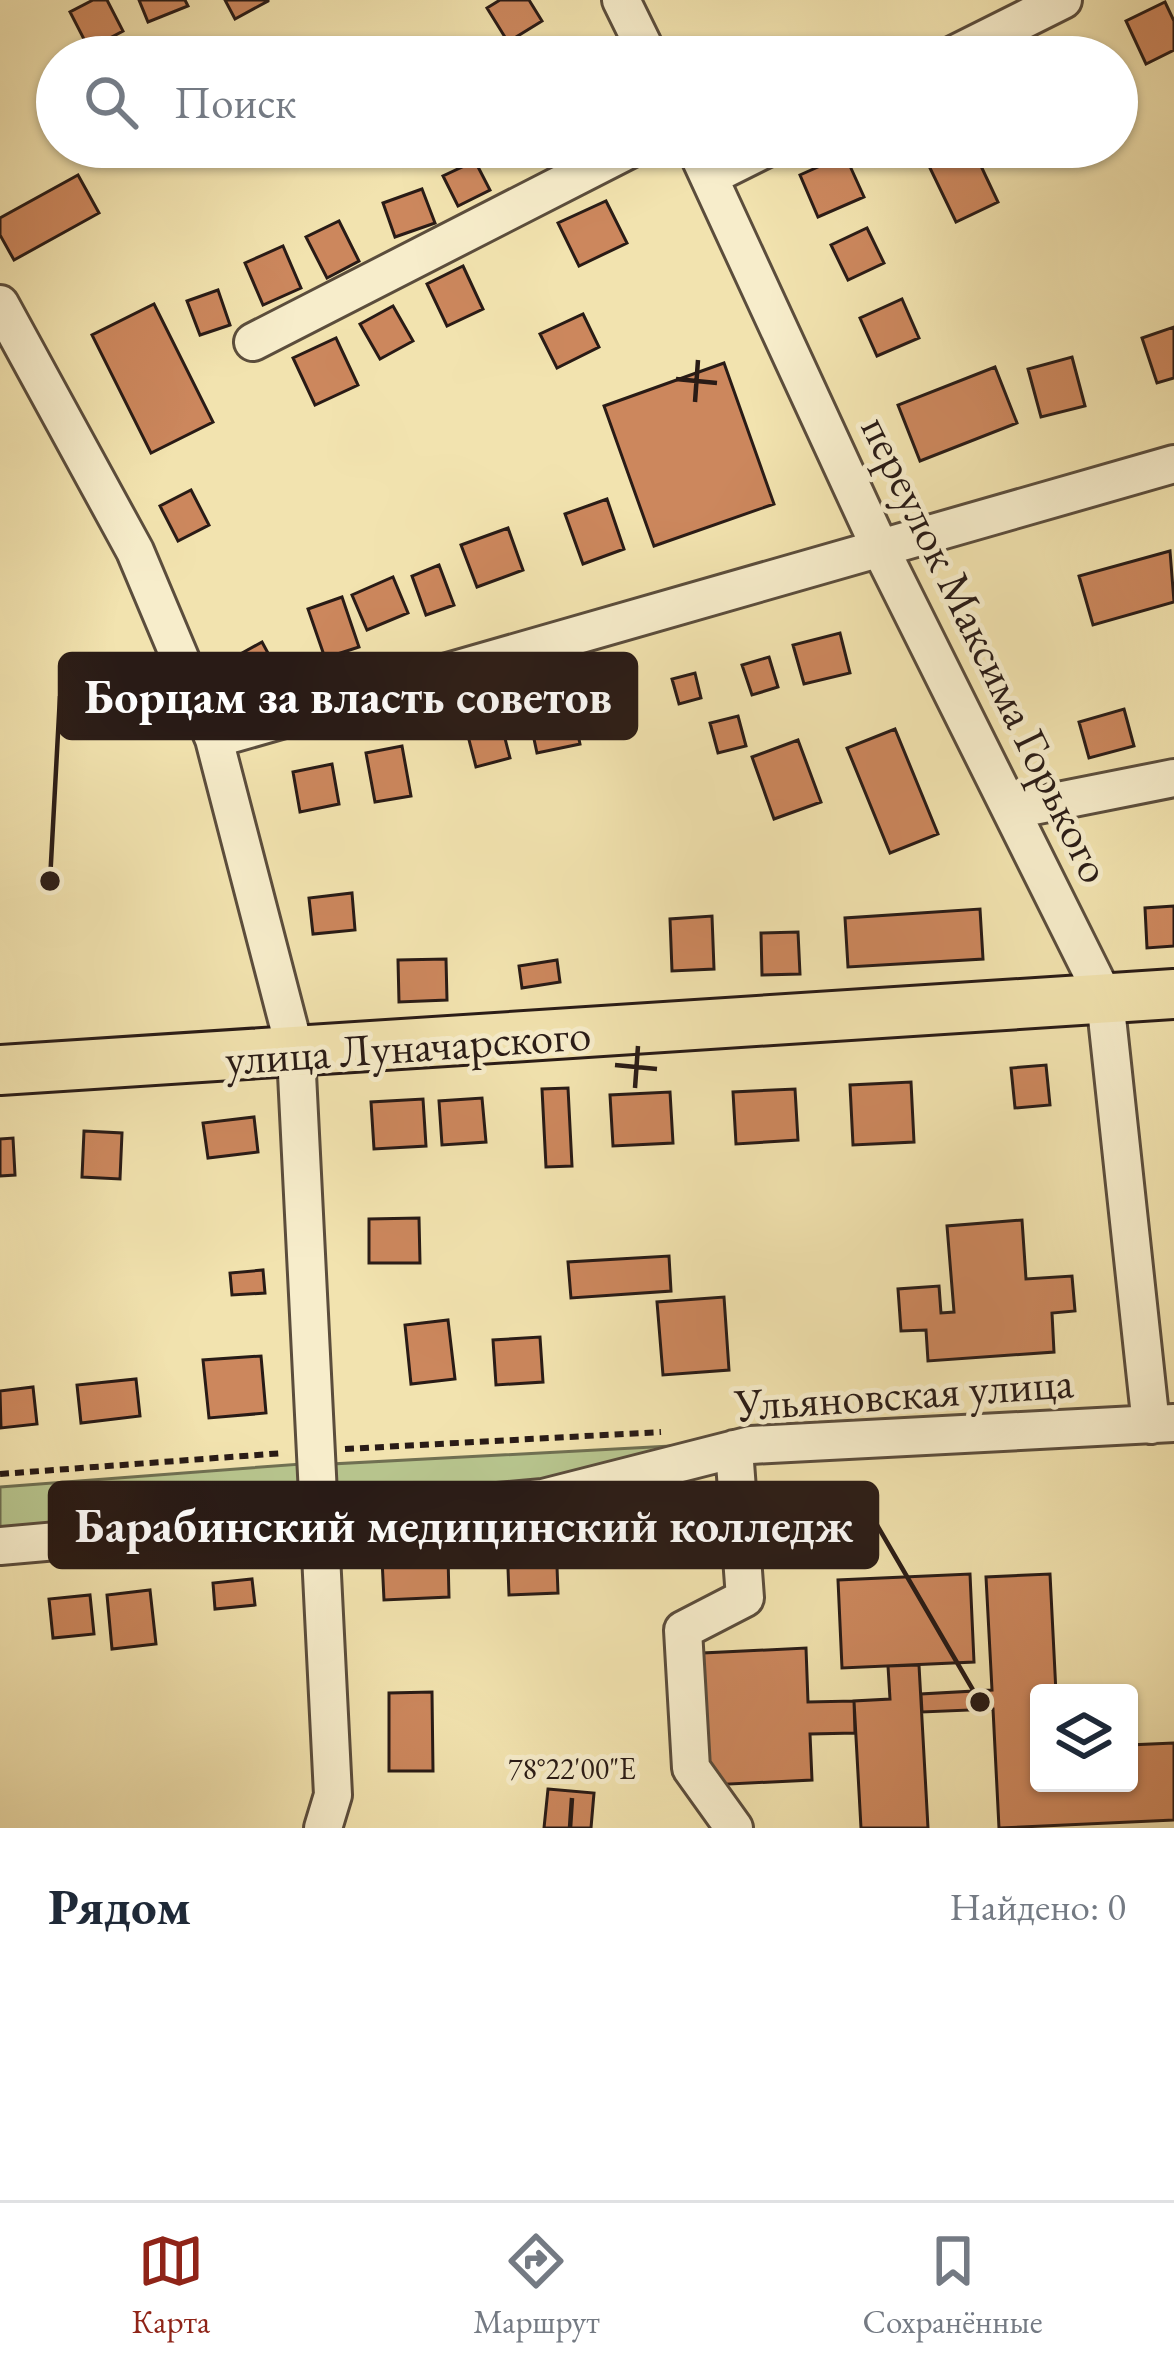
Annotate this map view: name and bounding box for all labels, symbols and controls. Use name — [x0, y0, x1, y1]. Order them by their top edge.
search box — [36, 36, 1138, 168]
icon: search — [78, 69, 144, 135]
text: Поиск — [174, 73, 296, 131]
street label: переулок Максима Горького — [849, 406, 1125, 892]
callout: Борцам за власть советов — [60, 654, 636, 738]
text: Борцам за власть советов — [84, 665, 612, 727]
street label: улица Луначарского — [223, 1004, 593, 1088]
street label: Ульяновская улица — [732, 1352, 1075, 1434]
callout: Барабинский медицинский колледж — [50, 1483, 877, 1567]
text: Барабинский медицинский колледж — [74, 1494, 854, 1556]
map controls — [1030, 1684, 1138, 1792]
button: layers — [1030, 1684, 1138, 1792]
text: 78°22'00"E — [508, 1749, 636, 1788]
text: Рядом — [48, 1873, 191, 1939]
text: Найдено: 0 — [949, 1881, 1126, 1932]
tab: Карта — [131, 2228, 210, 2343]
tab: Маршрут — [473, 2228, 600, 2343]
tab: Сохранённые — [863, 2228, 1043, 2343]

